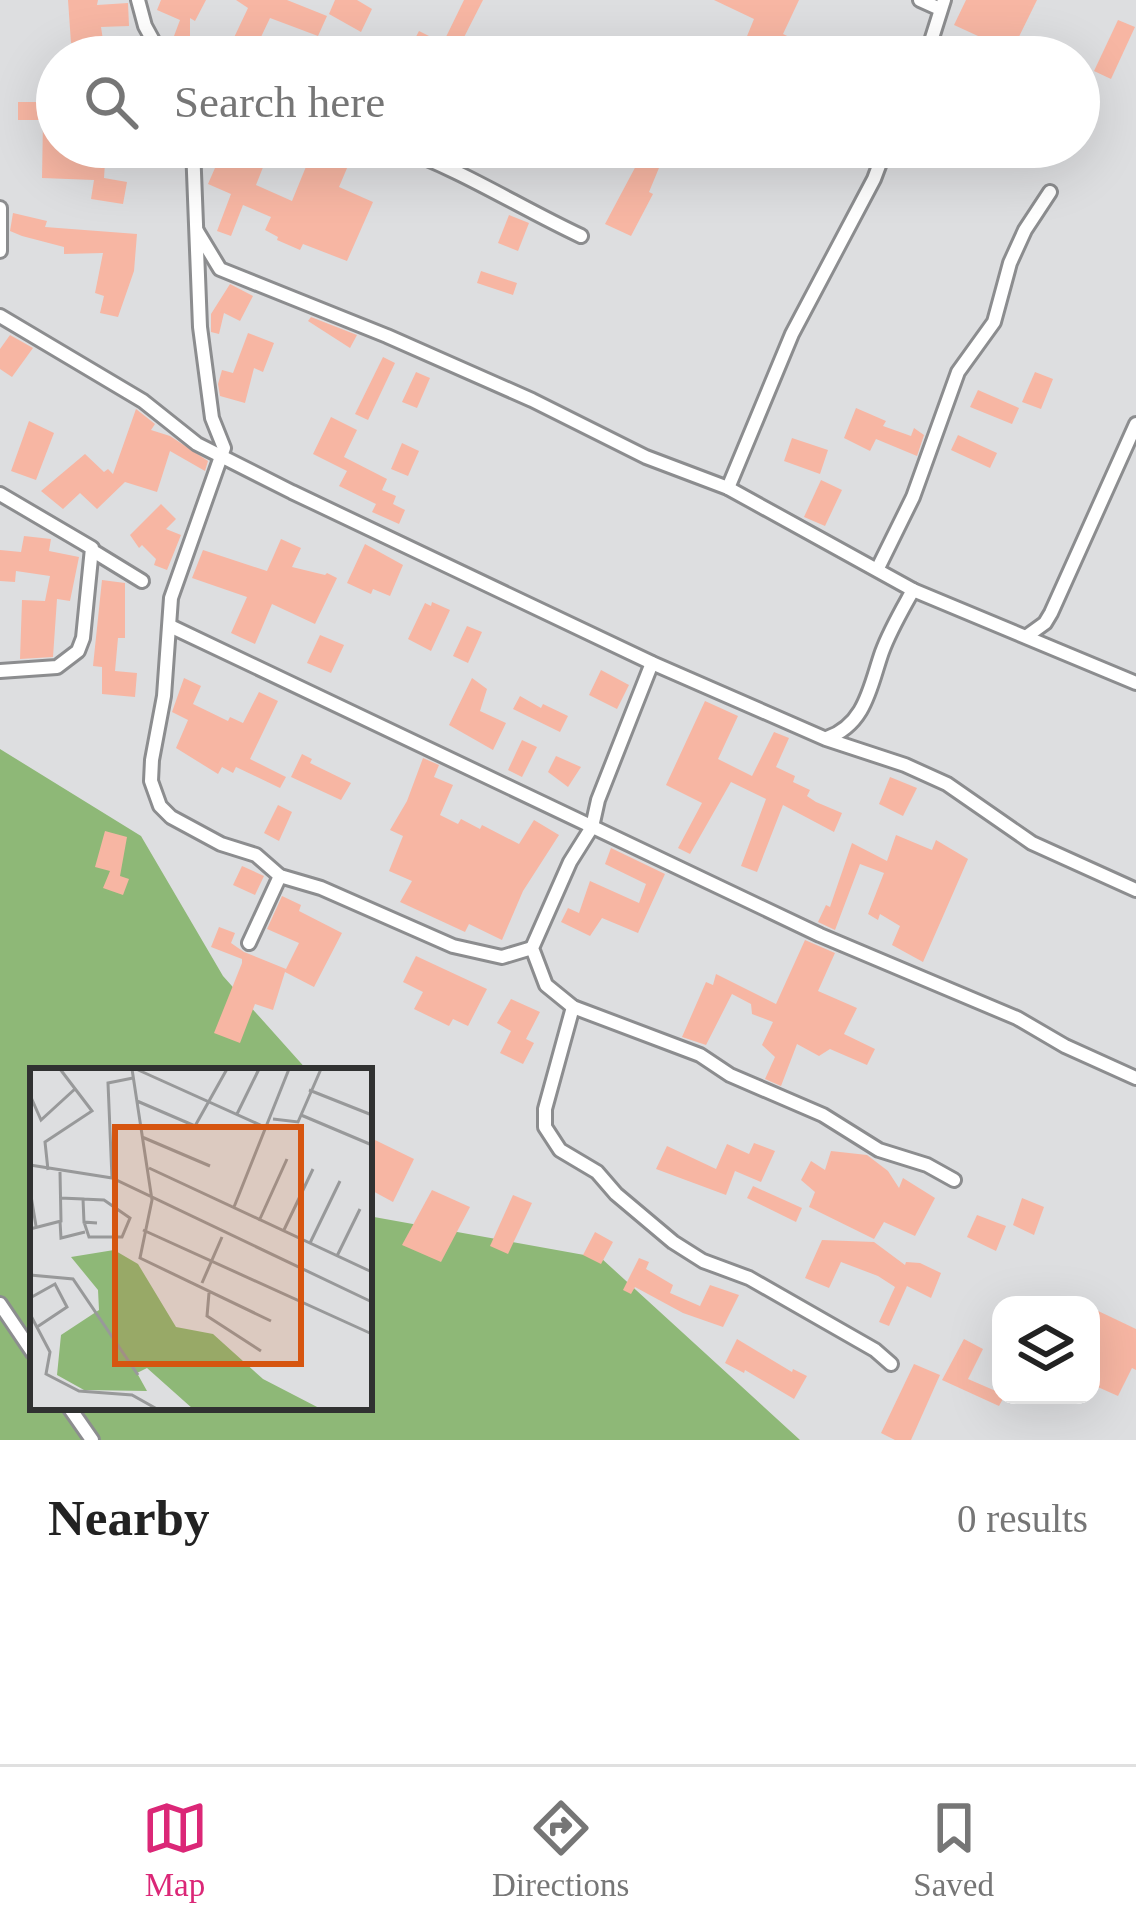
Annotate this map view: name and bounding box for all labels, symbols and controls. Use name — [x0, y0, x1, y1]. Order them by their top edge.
search box — [36, 36, 1100, 168]
icon: search — [78, 69, 144, 135]
text: Search here — [174, 77, 385, 127]
inset map — [30, 1068, 372, 1410]
map controls — [992, 1296, 1100, 1404]
button: layers — [992, 1296, 1100, 1404]
text: Nearby — [48, 1490, 209, 1546]
text: 0 results — [957, 1497, 1088, 1540]
tab: Map — [142, 1795, 208, 1904]
tab: Directions — [492, 1795, 629, 1904]
tab: Saved — [913, 1795, 994, 1904]

